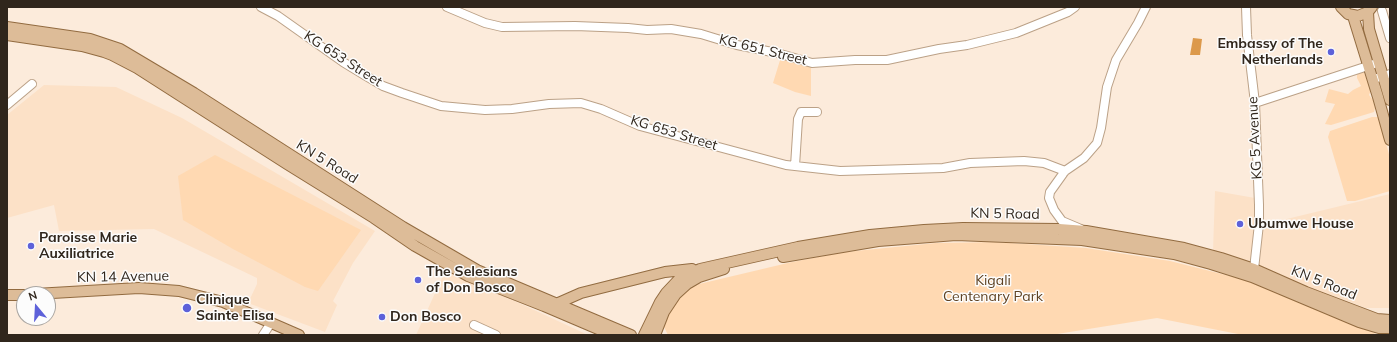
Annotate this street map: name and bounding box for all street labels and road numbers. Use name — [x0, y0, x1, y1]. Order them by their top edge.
street label: KG 653 Street — [301, 27, 385, 91]
street label: KG 651 Street — [717, 31, 809, 69]
street label: KG 5 Avenue — [1244, 96, 1266, 180]
street label: KG 653 Street — [629, 112, 719, 154]
street label: KN 5 Road — [293, 136, 361, 188]
street label: KN 5 Road — [970, 205, 1040, 223]
street label: KN 5 Road — [1289, 262, 1359, 304]
street label: KN 14 Avenue — [77, 268, 169, 286]

